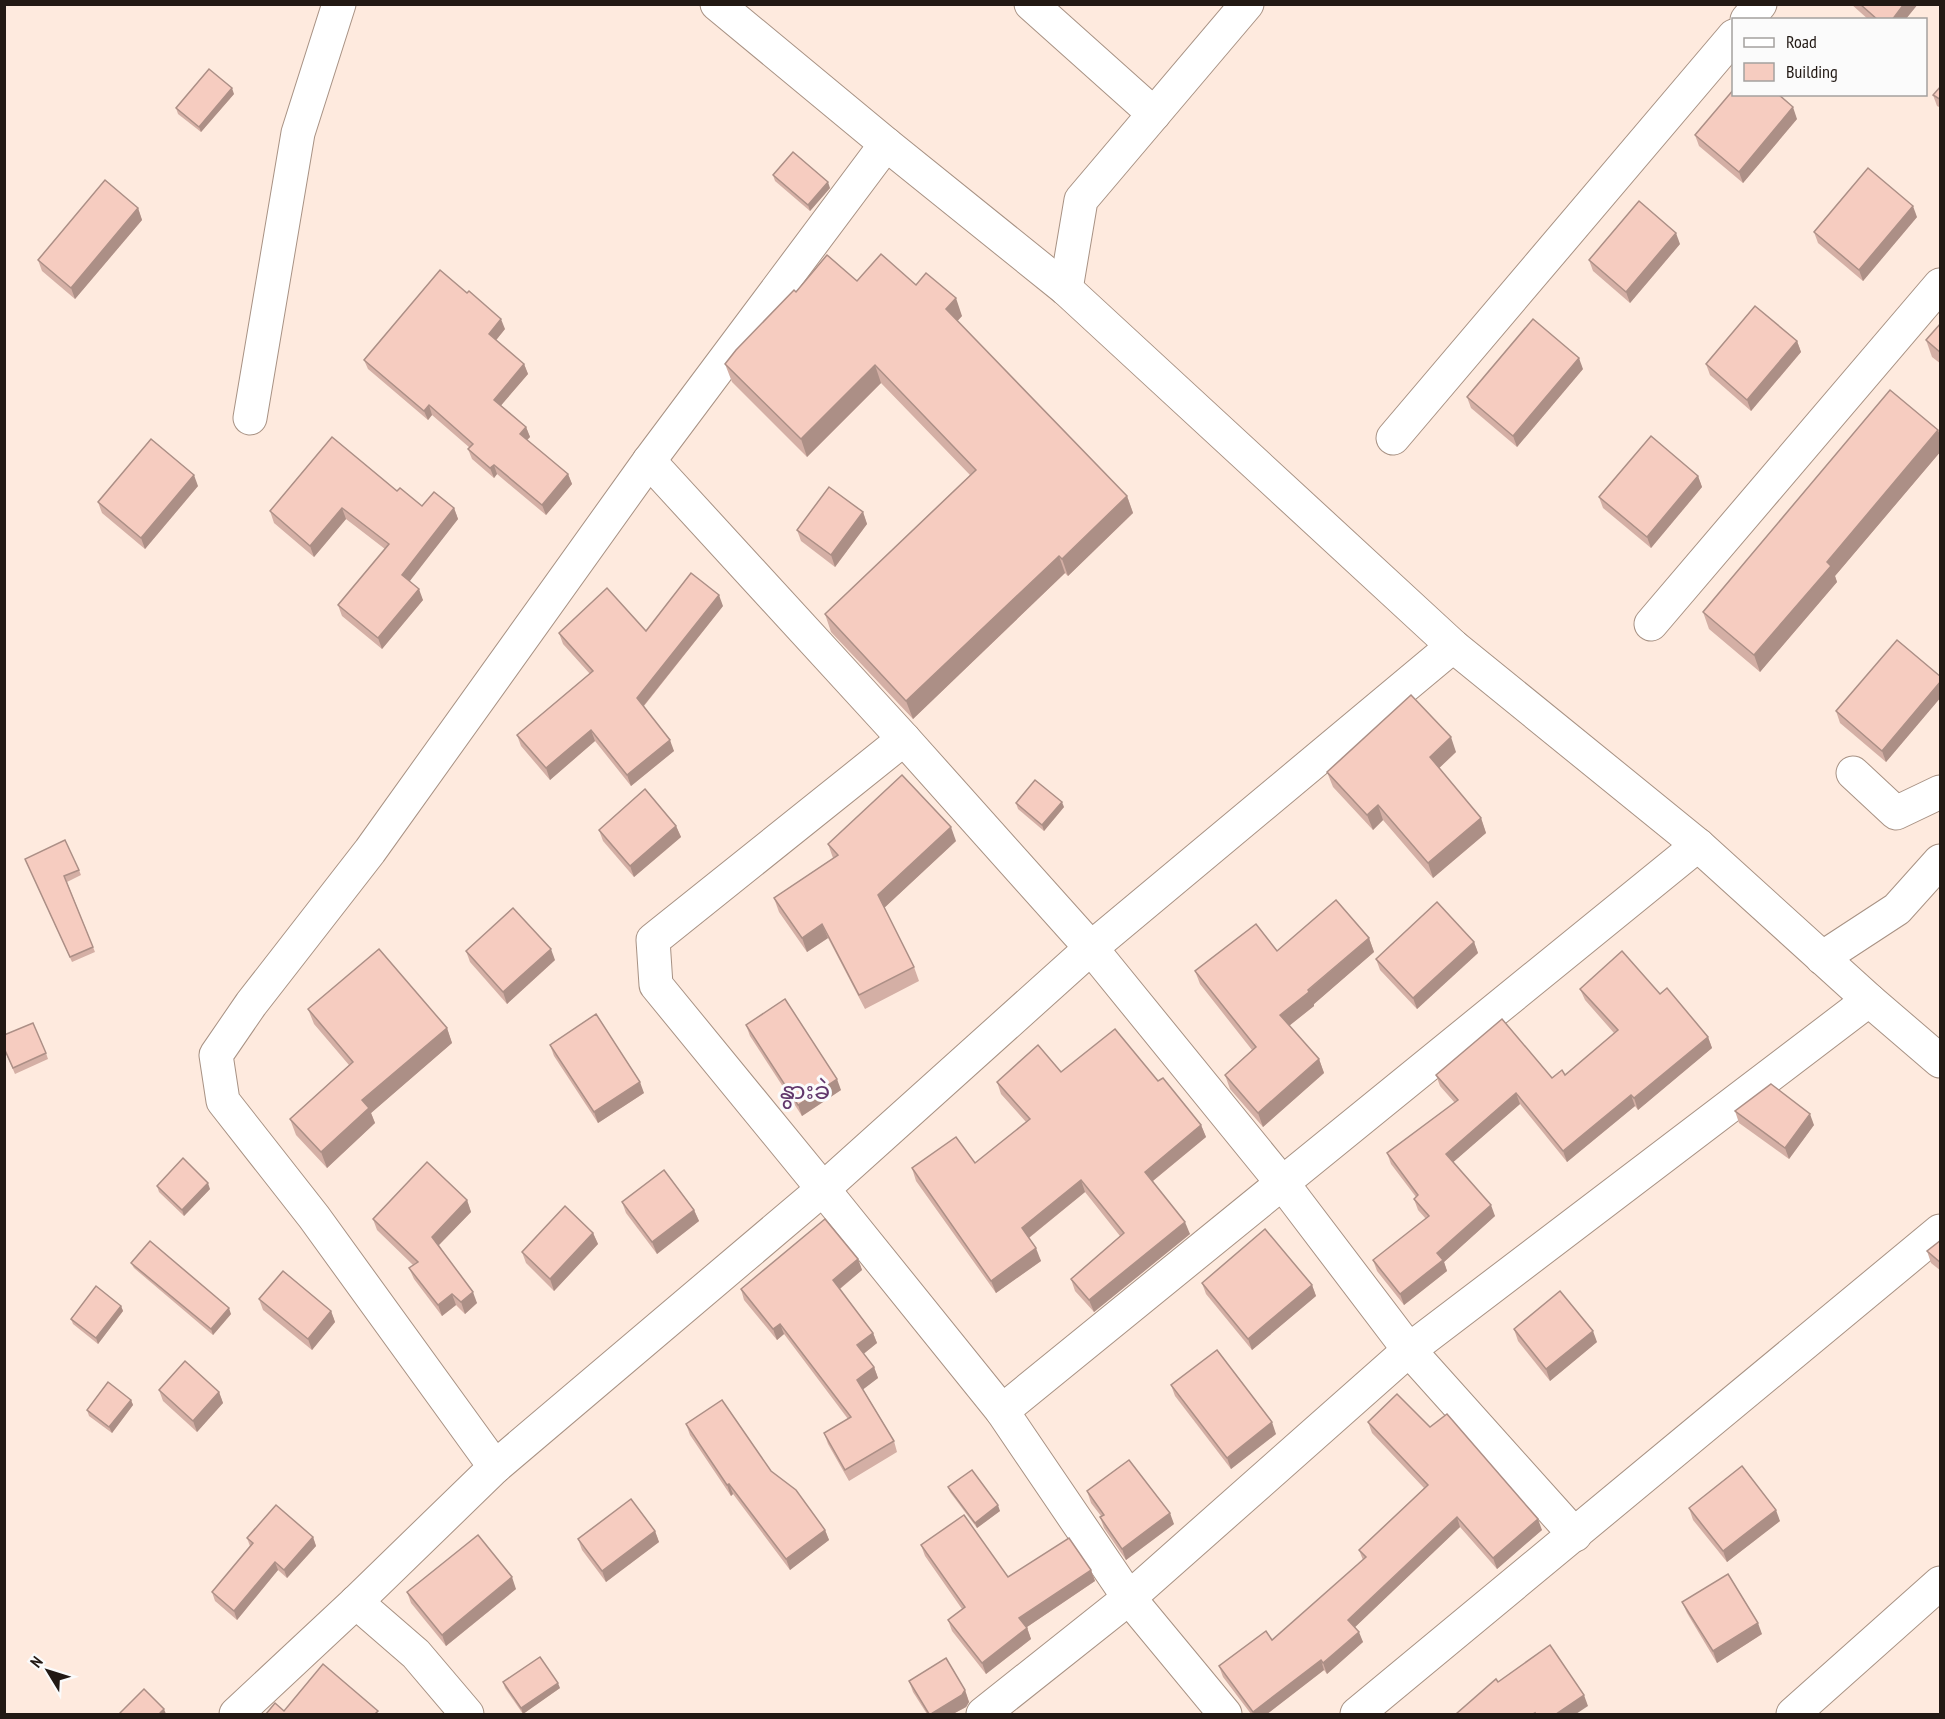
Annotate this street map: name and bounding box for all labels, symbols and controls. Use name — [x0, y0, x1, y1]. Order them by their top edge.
legend — [1732, 18, 1927, 96]
text: Road — [1786, 30, 1817, 53]
text: Building — [1786, 60, 1838, 83]
district label: နွားခဲ — [780, 1075, 830, 1109]
north arrow — [18, 1641, 78, 1701]
text: N — [26, 1652, 47, 1671]

